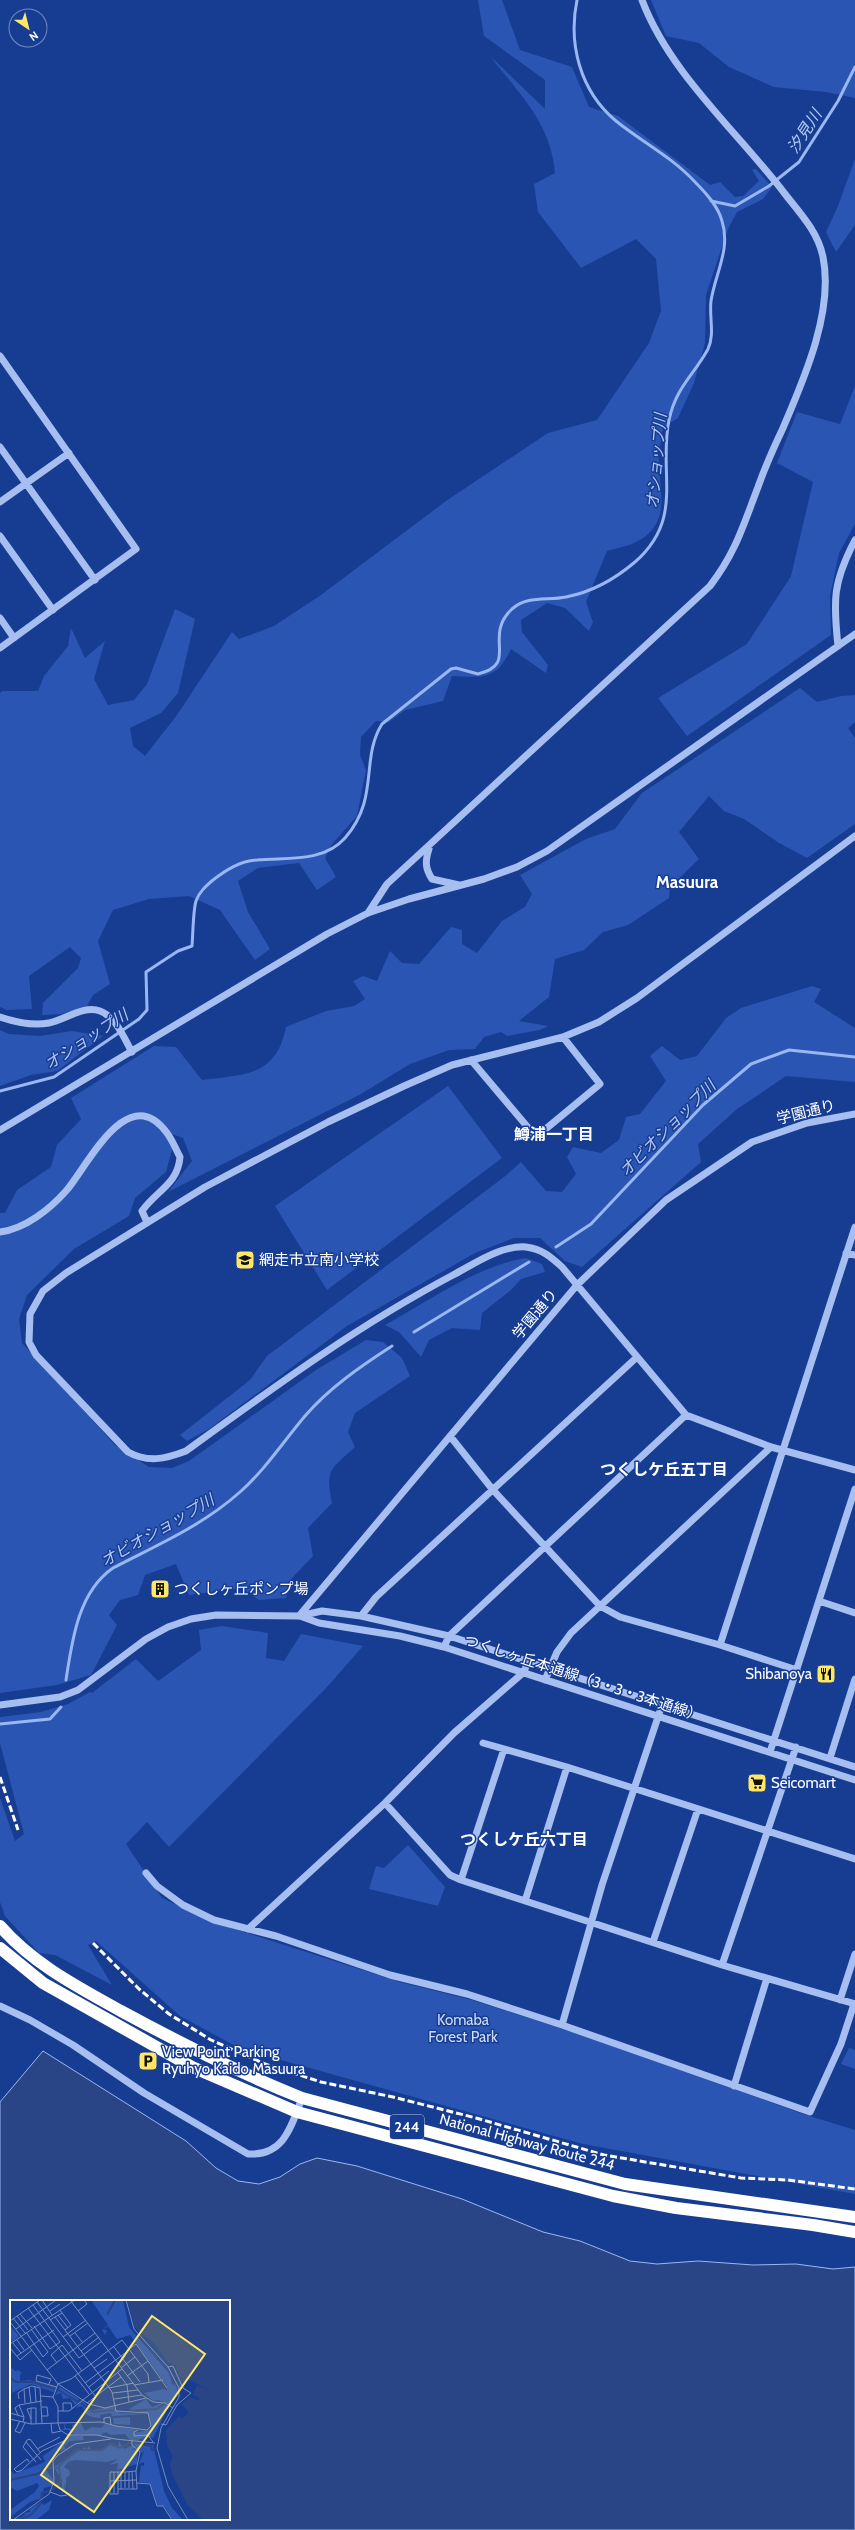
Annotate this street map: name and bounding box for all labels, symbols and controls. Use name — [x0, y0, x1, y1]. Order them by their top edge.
north arrow — [8, 8, 48, 48]
text: N — [27, 28, 41, 44]
water label: 汐見川 — [783, 104, 827, 157]
water label: オショップ川 — [643, 410, 670, 510]
district label: Masuura — [656, 872, 719, 892]
water label: オショップ川 — [41, 1004, 133, 1074]
water label: オビオショップ川 — [615, 1075, 721, 1180]
street label: 学園通り — [775, 1096, 837, 1128]
district label: 鱒浦一丁目 — [514, 1125, 594, 1144]
school or university icon: 網走市立南小学校 — [234, 1249, 256, 1271]
place label: 網走市立南小学校 — [259, 1251, 379, 1269]
street label: 学園通り — [509, 1285, 561, 1343]
district label: つくしケ丘五丁目 — [600, 1460, 728, 1479]
water label: オビオショップ川 — [97, 1489, 219, 1571]
building icon: つくしヶ丘ポンプ場 — [149, 1578, 171, 1600]
place label: つくしヶ丘ポンプ場 — [174, 1580, 309, 1598]
street label: つくしヶ丘本通線（3・3・3本通線） — [462, 1631, 704, 1725]
restaurant icon: Shibanoya — [815, 1663, 837, 1685]
place label: Shibanoya — [745, 1665, 813, 1683]
supermarket icon: Seicomart — [746, 1772, 768, 1794]
place label: Seicomart — [771, 1774, 836, 1792]
district label: つくしケ丘六丁目 — [460, 1830, 588, 1849]
park label: Komaba Forest Park — [428, 2011, 498, 2046]
place label: View Point Parking Ryuhyo Kaido Masuura — [162, 2043, 306, 2078]
parking icon: View Point Parking Ryuhyo Kaido Masuura — [137, 2050, 159, 2072]
street label: National Highway Route 244 — [438, 2110, 617, 2174]
road number: 244 — [390, 2115, 424, 2139]
inset map — [10, 2300, 230, 2520]

